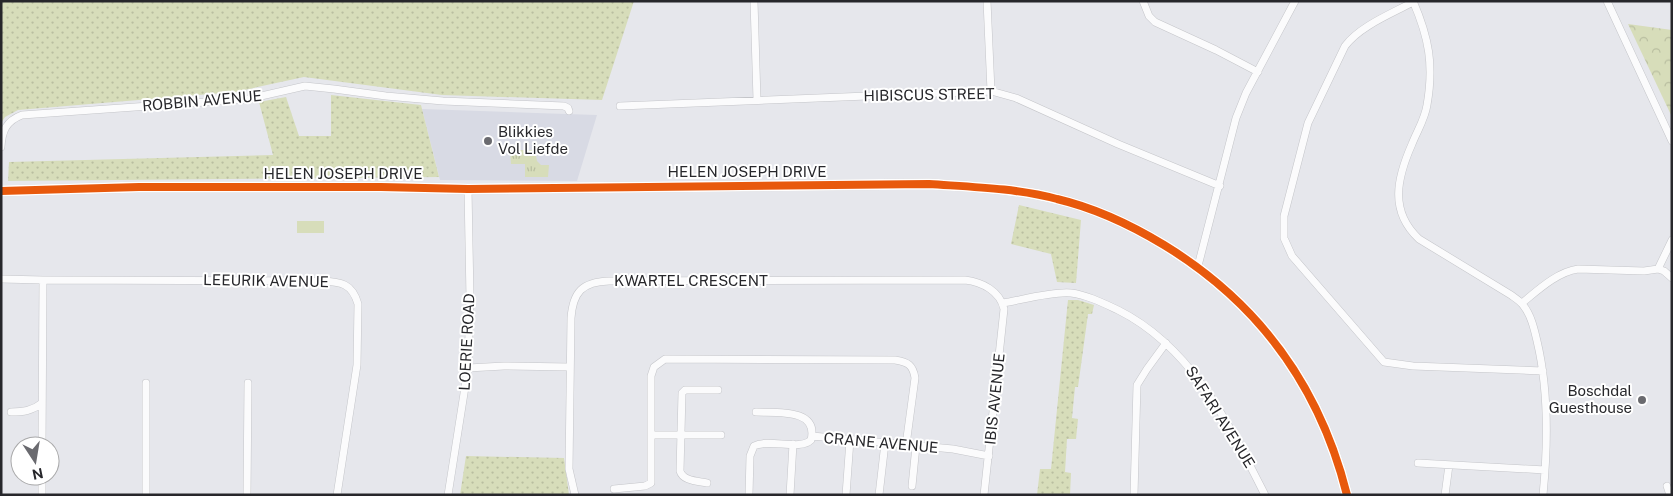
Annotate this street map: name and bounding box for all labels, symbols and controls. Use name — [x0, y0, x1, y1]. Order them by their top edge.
street label: HIBISCUS STREET — [863, 85, 995, 104]
street label: ROBBIN AVENUE — [141, 87, 262, 114]
place label: Blikkies Vol Liefde — [498, 123, 568, 157]
marker: Blikkies Vol Liefde — [482, 135, 494, 147]
street label: HELEN JOSEPH DRIVE — [668, 163, 827, 180]
street label: HELEN JOSEPH DRIVE — [264, 165, 423, 182]
street label: LEEURIK AVENUE — [203, 271, 329, 290]
street label: KWARTEL CRESCENT — [614, 272, 768, 289]
street label: LOERIE ROAD — [455, 293, 478, 391]
street label: IBIS AVENUE — [981, 352, 1008, 445]
street label: SAFARI AVENUE — [1182, 363, 1259, 471]
place label: Boschdal Guesthouse — [1549, 382, 1632, 416]
marker: Boschdal Guesthouse — [1636, 394, 1648, 406]
street label: CRANE AVENUE — [823, 429, 939, 456]
north arrow — [10, 436, 60, 486]
text: N — [31, 465, 45, 483]

